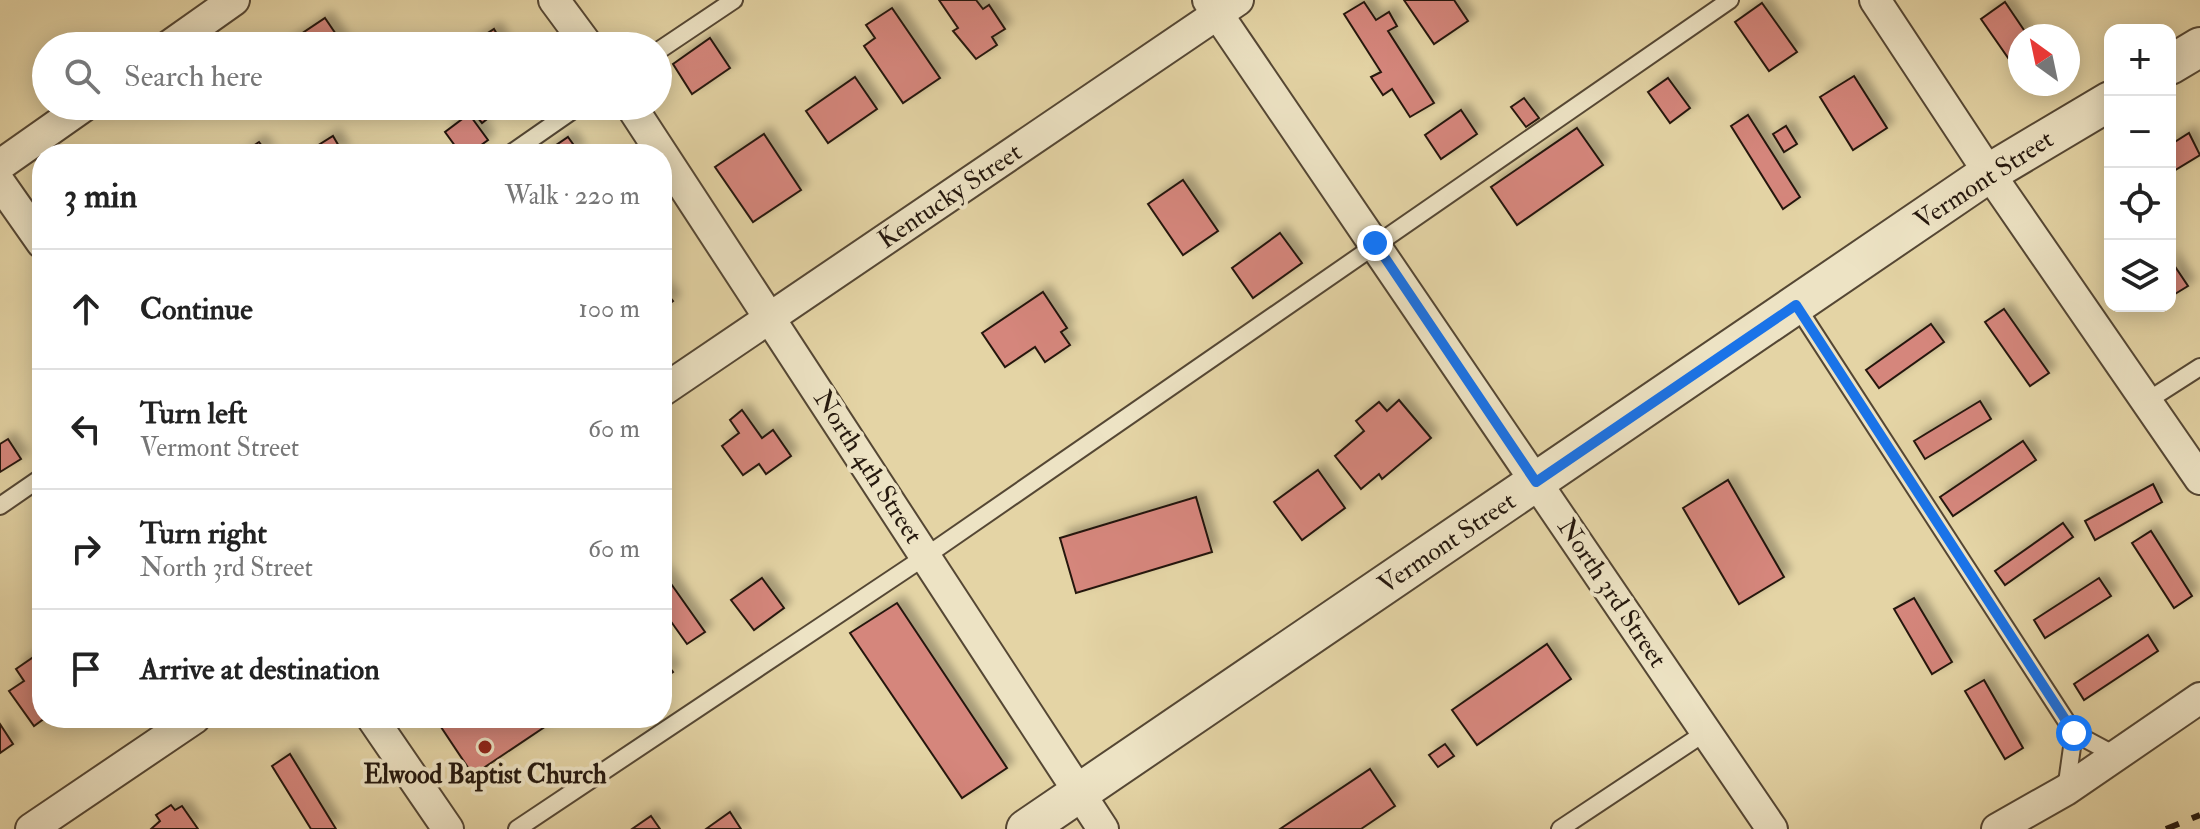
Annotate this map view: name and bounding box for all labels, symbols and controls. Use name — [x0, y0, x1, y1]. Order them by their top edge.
north arrow — [2008, 24, 2080, 96]
map controls — [2104, 24, 2176, 312]
button: + — [2104, 24, 2176, 96]
search box — [32, 32, 672, 120]
icon: search — [60, 54, 104, 98]
text: Search here — [124, 58, 263, 95]
button: − — [2104, 96, 2176, 168]
street label: Vermont Street — [1909, 123, 2059, 237]
street label: Kentucky Street — [872, 136, 1028, 256]
button: locate — [2104, 168, 2176, 240]
text: 3 min — [64, 175, 137, 218]
text: Walk · 220 m — [505, 180, 640, 212]
route end — [1357, 225, 1393, 261]
button: layers — [2104, 240, 2176, 312]
icon: ahead — [64, 287, 108, 331]
text: Continue — [140, 291, 253, 328]
text: 100 m — [579, 293, 640, 325]
street label: North 4th Street — [806, 384, 930, 550]
text: Turn left — [140, 395, 247, 432]
icon: left — [64, 407, 108, 451]
text: 60 m — [588, 413, 640, 445]
text: Vermont Street — [140, 432, 299, 464]
street label: Vermont Street — [1372, 485, 1522, 601]
street label: North 3rd Street — [1550, 512, 1674, 674]
text: Turn right — [140, 515, 267, 552]
icon: right — [64, 527, 108, 571]
text: 60 m — [588, 533, 640, 565]
text: North 3rd Street — [140, 552, 313, 584]
icon: arrive — [64, 647, 108, 691]
text: Arrive at destination — [140, 651, 380, 688]
route start — [2056, 715, 2092, 751]
marker: Elwood Baptist Church — [476, 738, 494, 756]
place label: Elwood Baptist Church — [363, 759, 607, 792]

